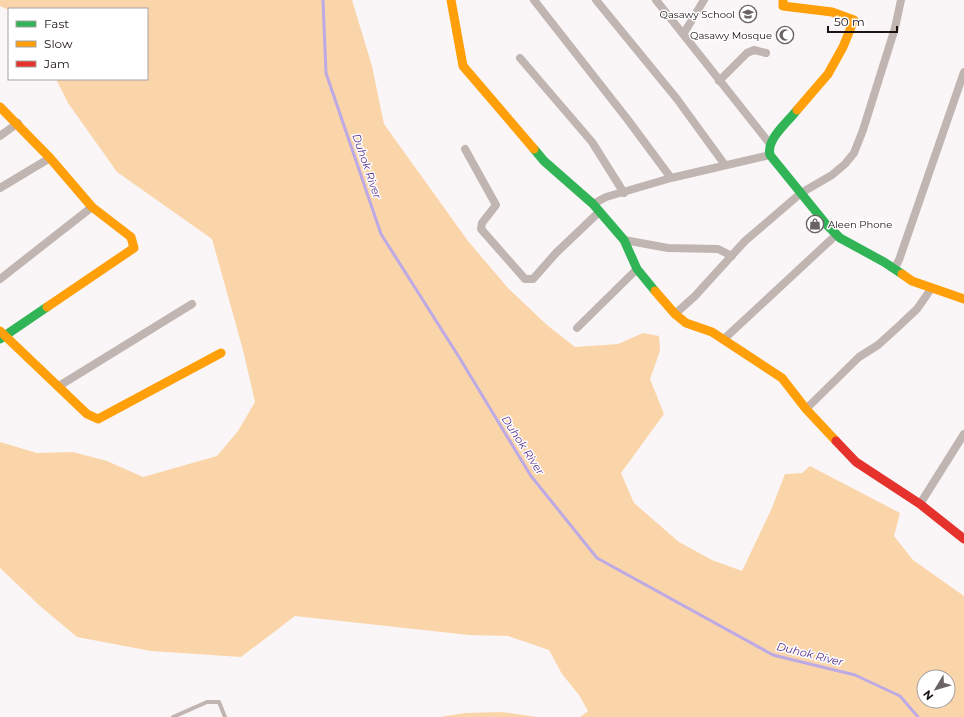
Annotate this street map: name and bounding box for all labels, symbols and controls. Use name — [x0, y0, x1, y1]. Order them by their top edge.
school or university icon: Qasawy School — [738, 4, 758, 24]
legend — [8, 8, 148, 80]
place label: Qasawy School — [660, 8, 735, 21]
scale bar — [828, 8, 897, 34]
text: 50 m — [834, 14, 865, 29]
text: Fast — [44, 16, 69, 31]
mosque icon: Qasawy Mosque — [775, 25, 795, 45]
place label: Qasawy Mosque — [690, 29, 772, 42]
text: Slow — [44, 36, 73, 51]
text: Jam — [43, 56, 70, 71]
water label: Duhok River — [349, 132, 385, 201]
shop icon: Aleen Phone — [805, 214, 825, 234]
place label: Aleen Phone — [828, 218, 892, 231]
water label: Duhok River — [499, 413, 548, 478]
water label: Duhok River — [775, 639, 845, 669]
north arrow — [916, 669, 956, 709]
text: N — [920, 687, 936, 703]

